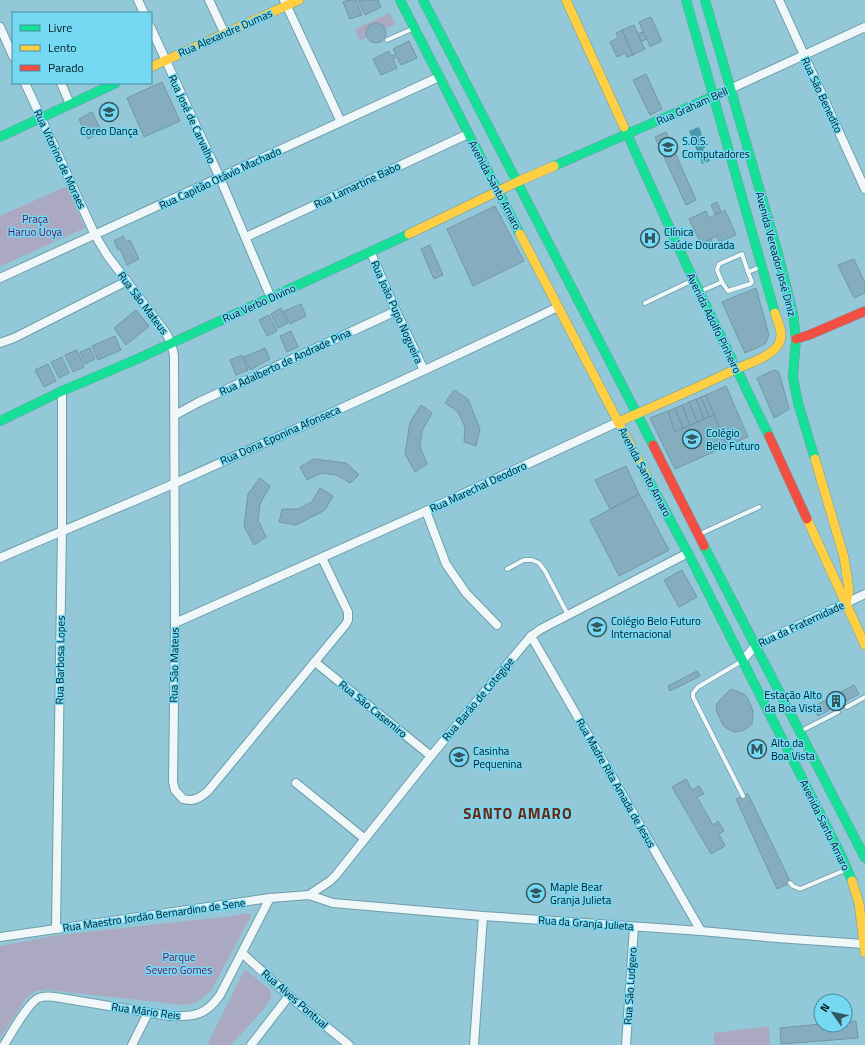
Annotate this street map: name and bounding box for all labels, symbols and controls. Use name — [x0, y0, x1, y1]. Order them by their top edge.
street label: Rua Alexandre Dumas — [175, 5, 275, 61]
legend — [12, 12, 152, 84]
text: Livre — [48, 18, 72, 37]
text: Lento — [48, 38, 77, 57]
street label: Rua São Benedito — [797, 55, 847, 136]
text: Parado — [48, 58, 84, 77]
street label: Rua José de Carvalho — [164, 72, 220, 166]
street label: Rua Graham Bell — [654, 83, 730, 129]
school or university icon: Coreo Dança — [98, 101, 120, 123]
street label: Rua Vitorino de Moraes — [30, 107, 90, 211]
place label: Coreo Dança — [80, 123, 138, 139]
place label: S.O.S. Computadores — [682, 133, 750, 162]
school or university icon: S.O.S. Computadores — [657, 136, 679, 158]
street label: Avenida Santo Amaro — [465, 137, 525, 233]
street label: Rua Capitão Otávio Machado — [156, 143, 284, 213]
street label: Rua Lamartine Babo — [311, 158, 403, 212]
street label: Avenida Vereador José Diniz — [752, 190, 800, 318]
park label: Praça Haruo Uoya — [8, 211, 63, 240]
place label: Clínica Saúde Dourada — [664, 224, 735, 253]
hospital icon: Clínica Saúde Dourada — [639, 227, 661, 249]
street label: Rua João Pupo Nogueira — [367, 258, 427, 367]
street label: Rua São Mateus — [114, 268, 172, 338]
street label: Avenida Adolfo Pinheiro — [683, 270, 745, 376]
street label: Rua Verbo Divino — [220, 280, 298, 326]
street label: Rua Adalberto de Andrade Pina — [217, 324, 354, 400]
street label: Rua Dona Eponina Afonseca — [217, 401, 343, 469]
street label: Avenida Santo Amaro — [615, 424, 675, 520]
place label: Colégio Belo Futuro — [706, 425, 760, 454]
school or university icon: Colégio Belo Futuro — [681, 428, 703, 450]
street label: Rua Marechal Deodoro — [427, 457, 529, 516]
street label: Rua da Fraternidade — [755, 597, 847, 651]
place label: Colégio Belo Futuro Internacional — [611, 613, 701, 642]
street label: Rua Barbosa Lopes — [51, 615, 69, 705]
school or university icon: Colégio Belo Futuro Internacional — [586, 616, 608, 638]
street label: Rua São Mateus — [165, 627, 183, 703]
street label: Rua Barão de Cotegipe — [438, 653, 518, 744]
street label: Rua São Casemiro — [336, 677, 411, 742]
place label: Estação Alto da Boa Vista — [764, 687, 822, 716]
building icon: Estação Alto da Boa Vista — [825, 690, 847, 712]
street label: Rua Madre Rita Amada de Jesus — [572, 715, 660, 851]
place label: Alto da Boa Vista — [771, 735, 815, 764]
metro station icon: Alto da Boa Vista — [746, 738, 768, 760]
place label: Casinha Pequenina — [473, 743, 522, 772]
school or university icon: Casinha Pequenina — [448, 746, 470, 768]
street label: Avenida Santo Amaro — [796, 777, 854, 873]
district label: SANTO AMARO — [463, 802, 573, 825]
place label: Maple Bear Granja Julieta — [550, 879, 612, 908]
school or university icon: Maple Bear Granja Julieta — [525, 882, 547, 904]
street label: Rua Maestro Jordão Bernardino de Sene — [62, 894, 247, 936]
street label: Rua da Granja Julieta — [538, 912, 635, 934]
street label: Rua São Ludgero — [619, 946, 641, 1025]
park label: Parque Severo Gomes — [146, 949, 212, 978]
street label: Rua Alves Pontual — [258, 965, 332, 1033]
north arrow — [813, 993, 853, 1033]
street label: Rua Mário Reis — [110, 998, 182, 1024]
text: N — [816, 1000, 833, 1015]

